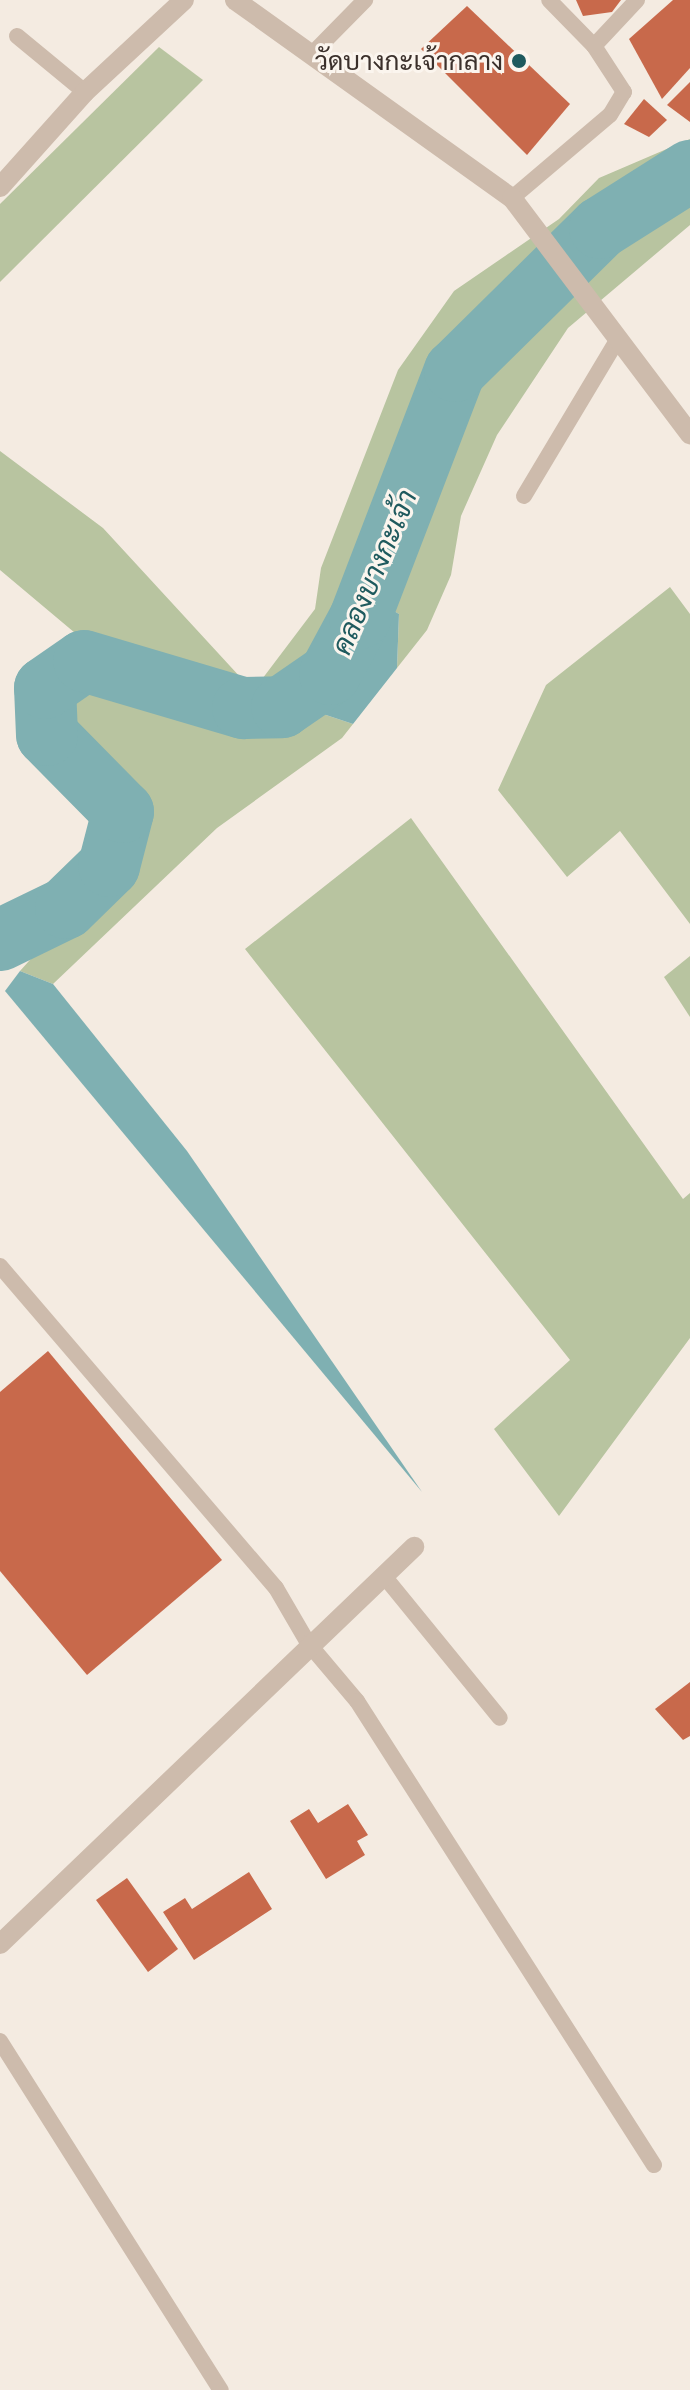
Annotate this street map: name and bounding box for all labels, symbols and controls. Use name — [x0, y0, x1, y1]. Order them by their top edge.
place label: วัดบางกะเจ้ากลาง — [315, 45, 503, 77]
marker: วัดบางกะเจ้ากลาง — [510, 52, 528, 70]
water label: คลองบางกะเจ้า — [324, 485, 424, 659]

